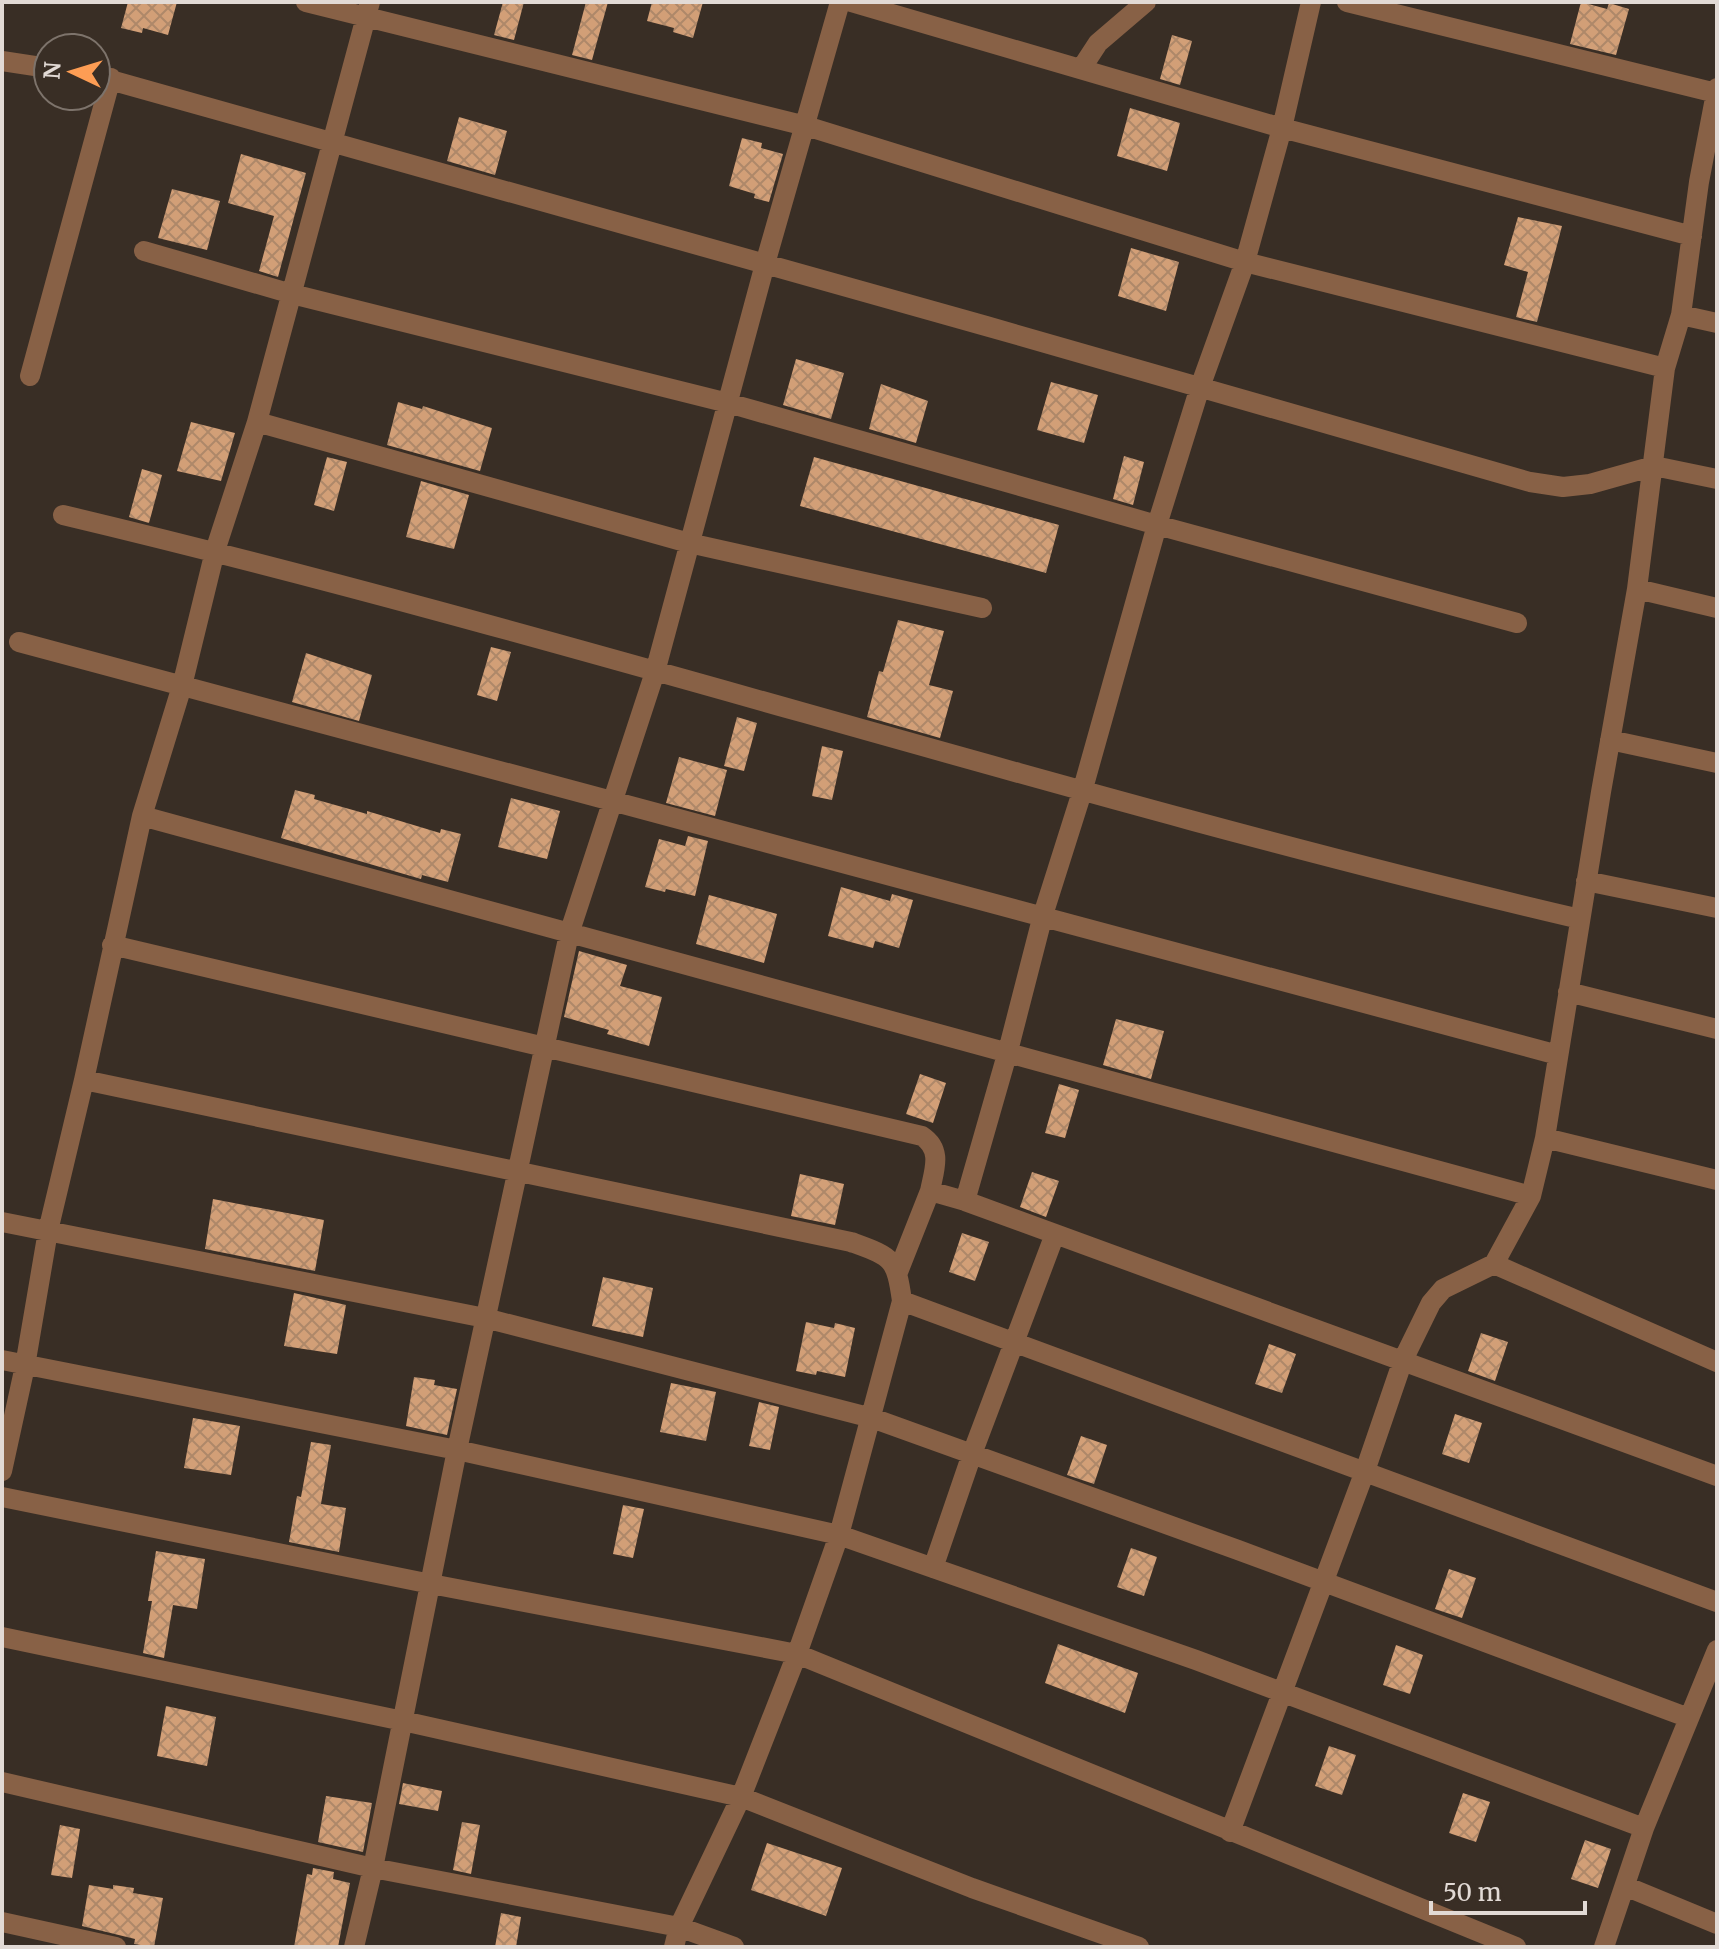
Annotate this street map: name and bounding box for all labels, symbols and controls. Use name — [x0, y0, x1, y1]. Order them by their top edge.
north arrow — [32, 32, 112, 112]
text: N — [37, 60, 67, 80]
scale bar — [1431, 1865, 1585, 1915]
text: 50 m — [1443, 1877, 1502, 1908]

